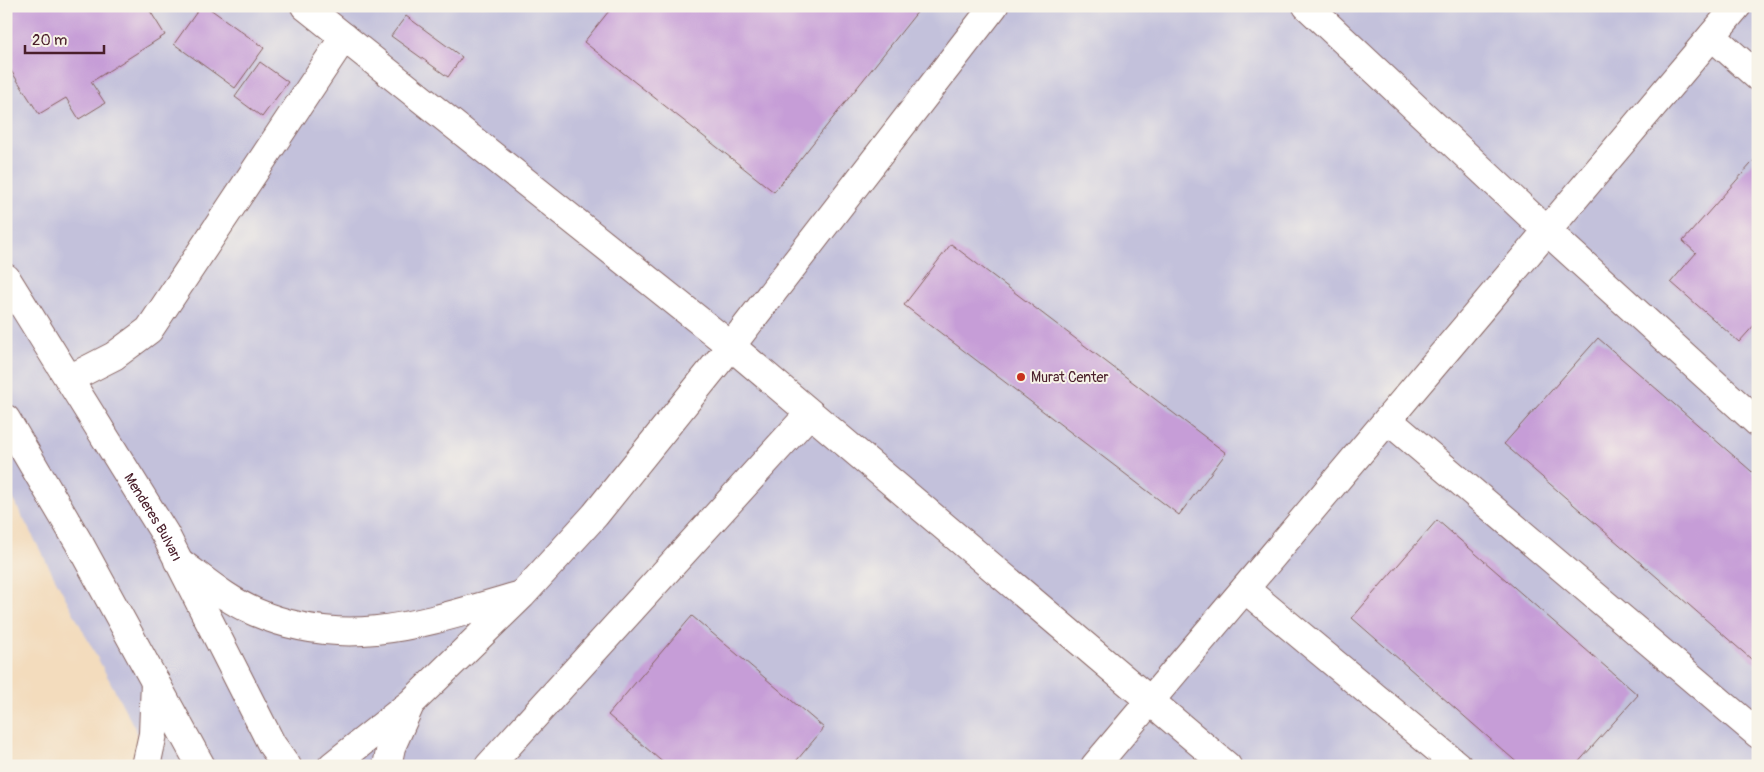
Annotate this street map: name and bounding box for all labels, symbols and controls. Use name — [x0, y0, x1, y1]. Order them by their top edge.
scale bar — [25, 22, 104, 54]
text: 20 m — [32, 31, 67, 50]
place label: Murat Center — [1031, 369, 1108, 386]
marker: Murat Center — [1015, 371, 1027, 383]
street label: Menderes Bulvarı — [121, 470, 186, 564]

